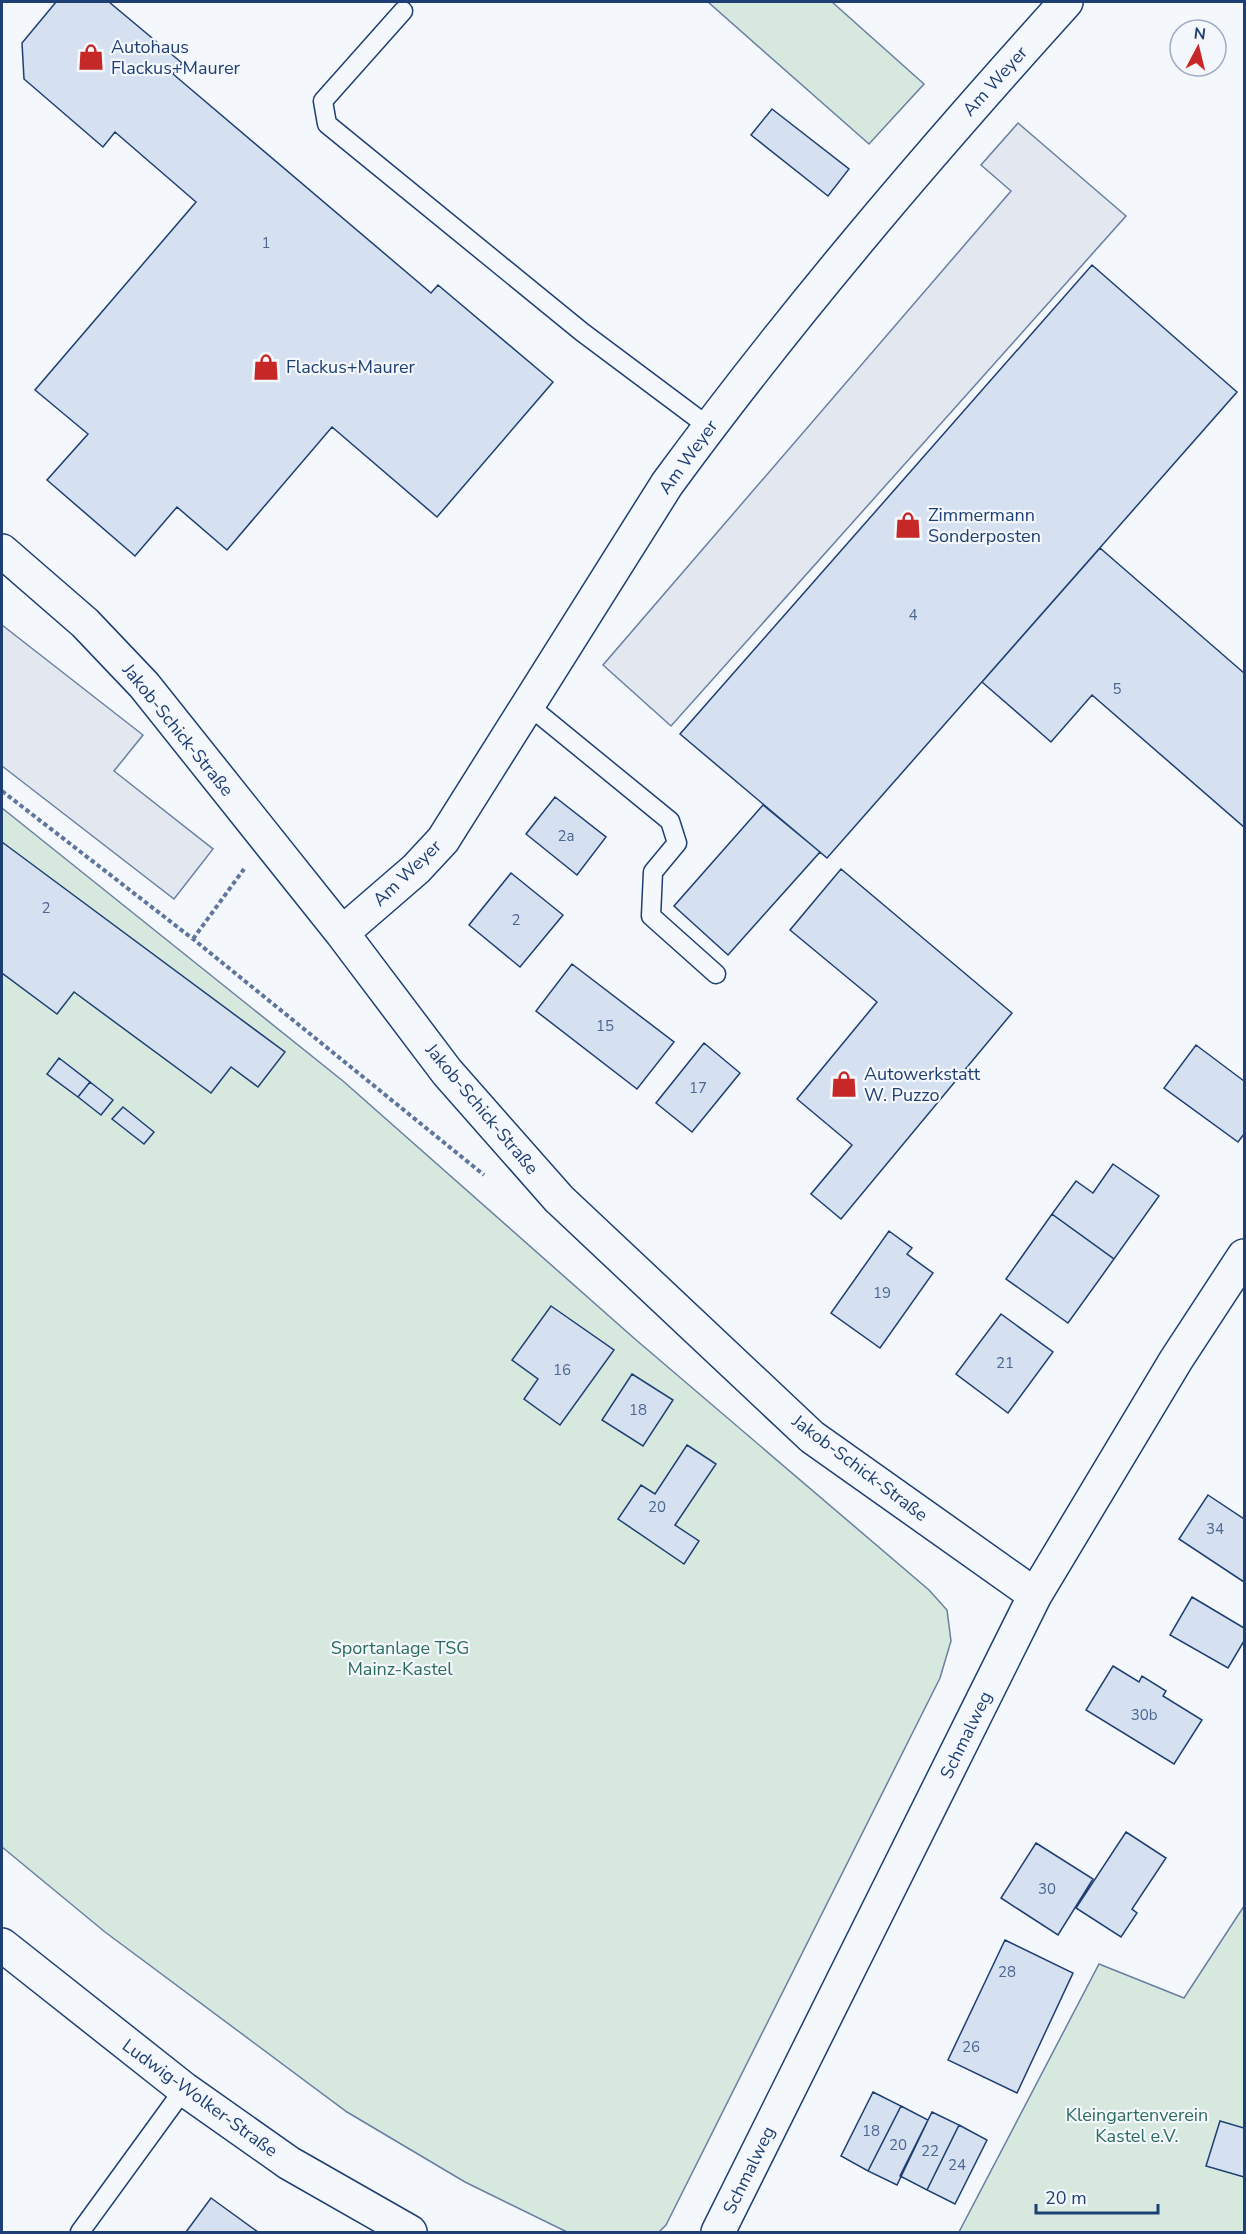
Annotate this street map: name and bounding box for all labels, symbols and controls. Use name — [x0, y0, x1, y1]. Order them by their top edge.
north arrow — [1168, 18, 1228, 78]
text: N — [1192, 22, 1207, 46]
place label: Autohaus Flackus+Maurer — [111, 35, 241, 80]
street label: Am Weyer — [957, 40, 1033, 121]
shop icon: Autohaus Flackus+Maurer — [76, 42, 106, 72]
house number: 1 — [261, 233, 271, 253]
shop icon: Flackus+Maurer — [251, 352, 281, 382]
place label: Flackus+Maurer — [286, 355, 416, 379]
street label: Am Weyer — [653, 415, 723, 499]
place label: Zimmermann Sonderposten — [928, 503, 1041, 548]
shop icon: Zimmermann Sonderposten — [893, 510, 923, 540]
house number: 4 — [908, 605, 918, 625]
street label: Jakob-Schick-Straße — [116, 658, 239, 801]
house number: 5 — [1112, 679, 1122, 699]
house number: 2a — [558, 826, 574, 846]
street label: Am Weyer — [368, 834, 447, 912]
house number: 2 — [41, 898, 51, 918]
house number: 2 — [511, 910, 521, 930]
house number: 15 — [596, 1016, 614, 1036]
street label: Jakob-Schick-Straße — [419, 1038, 544, 1180]
place label: Autowerkstatt W. Puzzo — [864, 1062, 981, 1107]
shop icon: Autowerkstatt W. Puzzo — [829, 1069, 859, 1099]
house number: 17 — [689, 1078, 707, 1098]
house number: 19 — [873, 1283, 891, 1303]
house number: 21 — [996, 1353, 1014, 1373]
house number: 16 — [553, 1360, 571, 1380]
house number: 18 — [629, 1400, 647, 1420]
street label: Jakob-Schick-Straße — [787, 1408, 933, 1527]
house number: 20 — [648, 1497, 666, 1517]
house number: 34 — [1206, 1519, 1224, 1539]
park label: Sportanlage TSG Mainz-Kastel — [331, 1636, 469, 1681]
street label: Schmalweg — [934, 1687, 998, 1783]
house number: 30b — [1131, 1705, 1158, 1725]
house number: 30 — [1038, 1879, 1056, 1899]
house number: 28 — [998, 1962, 1016, 1982]
street label: Ludwig-Wolker-Straße — [118, 2033, 282, 2163]
house number: 26 — [962, 2037, 980, 2057]
park label: Kleingartenverein Kastel e.V. — [1066, 2103, 1208, 2148]
house number: 18 — [862, 2121, 880, 2141]
street label: Schmalweg — [717, 2122, 781, 2218]
house number: 20 — [889, 2135, 907, 2155]
house number: 22 — [921, 2141, 939, 2161]
house number: 24 — [948, 2155, 966, 2175]
scale bar — [1036, 2177, 1158, 2215]
text: 20 m — [1045, 2186, 1087, 2210]

